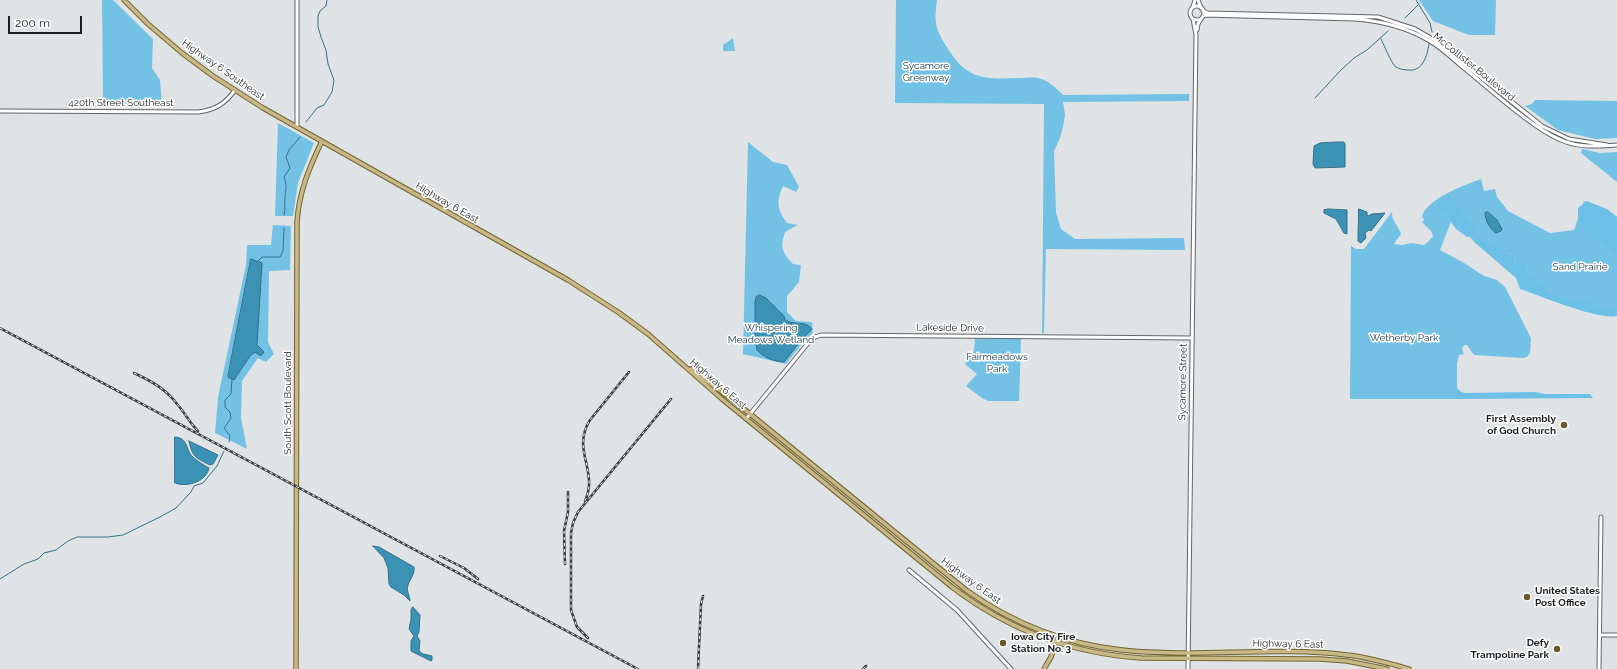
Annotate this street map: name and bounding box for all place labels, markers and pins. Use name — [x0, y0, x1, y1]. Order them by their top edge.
place label: First Assembly of God Church — [1486, 413, 1556, 436]
marker: First Assembly of God Church — [1559, 420, 1569, 430]
place label: United States Post Office — [1535, 585, 1600, 608]
marker: United States Post Office — [1522, 592, 1532, 602]
place label: Iowa City Fire Station No. 3 — [1011, 631, 1075, 654]
place label: Defy Trampoline Park — [1471, 637, 1549, 660]
marker: Iowa City Fire Station No. 3 — [998, 638, 1008, 648]
marker: Defy Trampoline Park — [1552, 644, 1562, 654]

